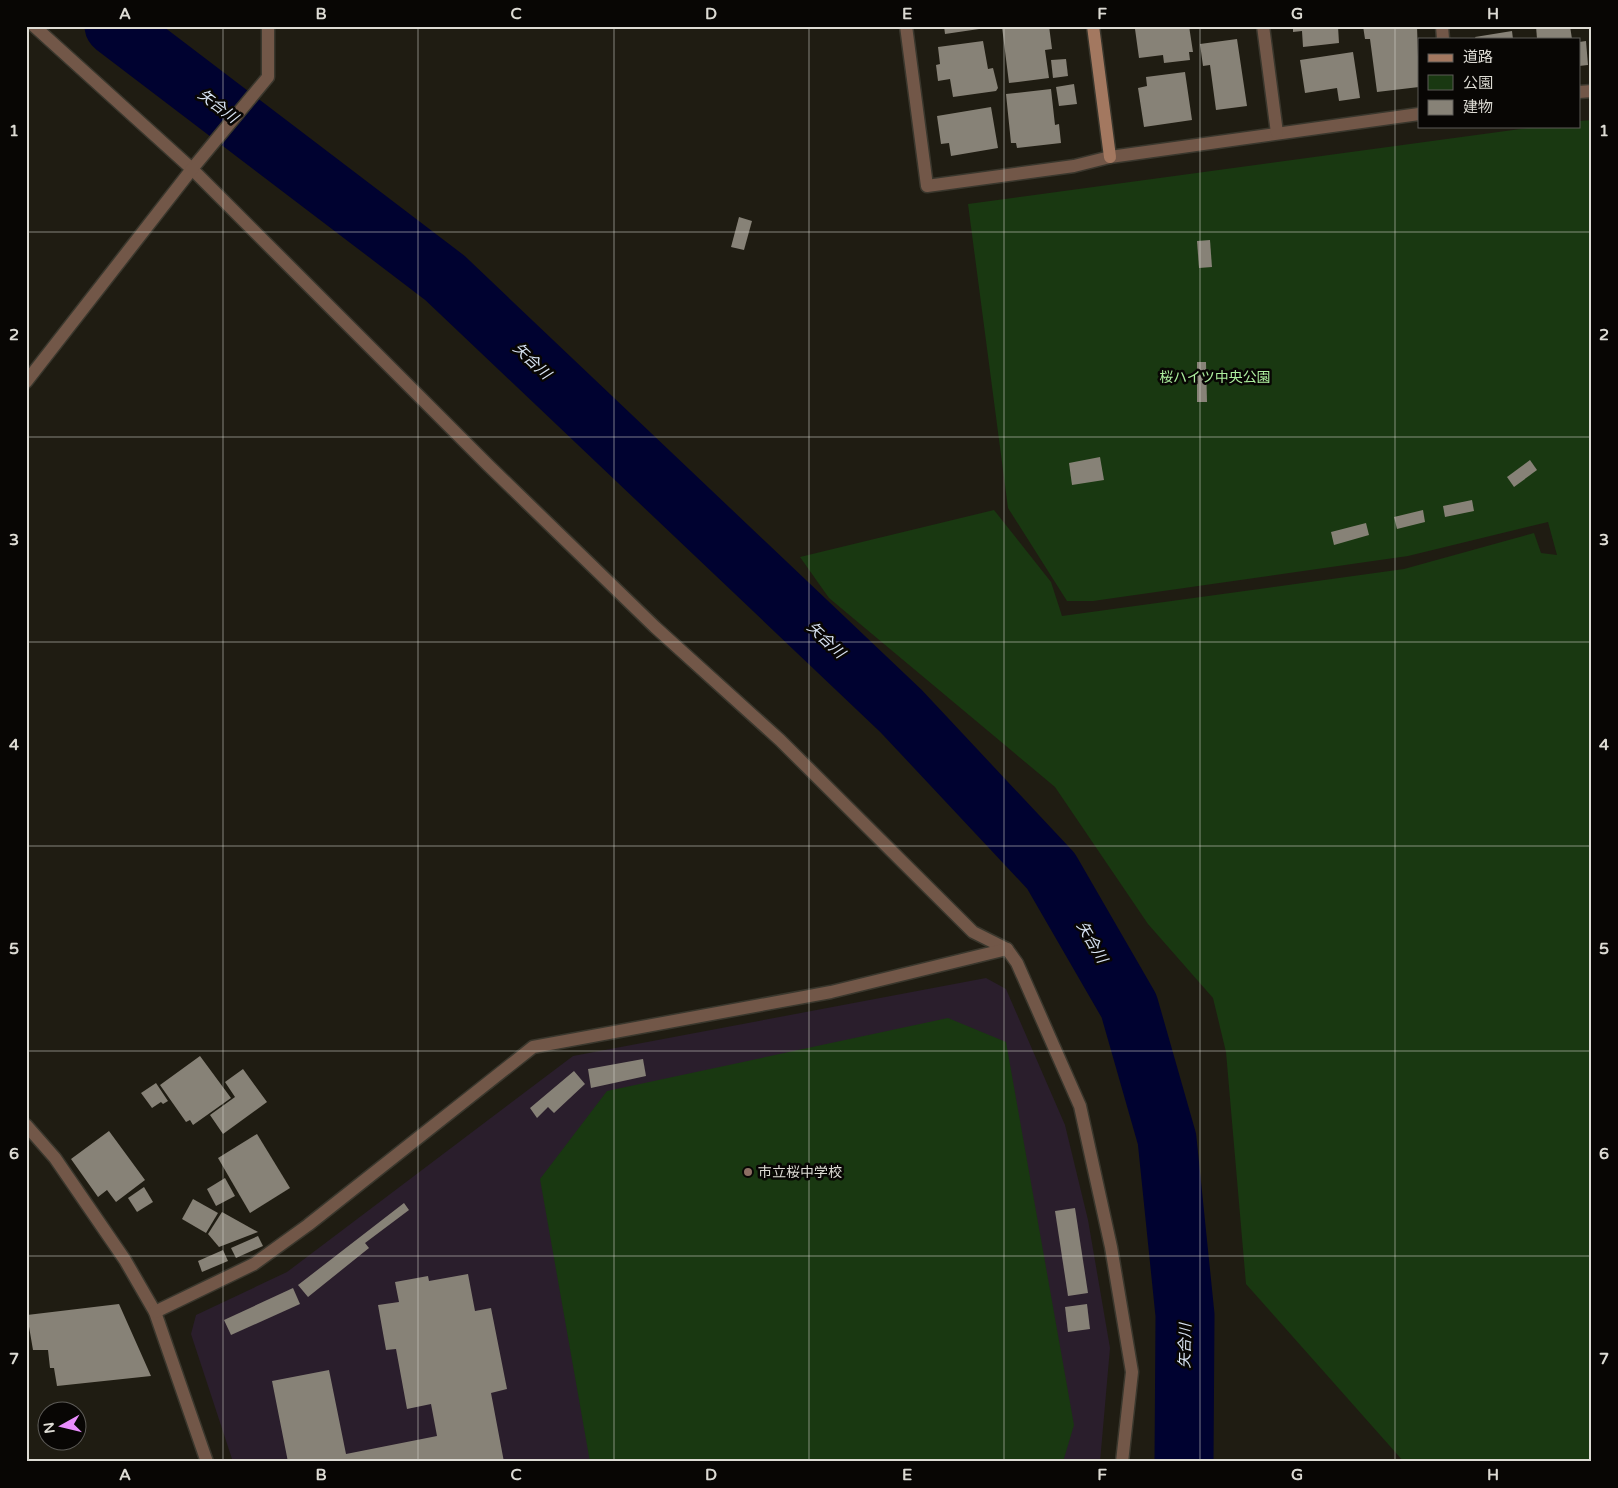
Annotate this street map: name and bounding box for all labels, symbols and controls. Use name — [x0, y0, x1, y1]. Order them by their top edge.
text: A — [119, 4, 131, 24]
text: B — [315, 4, 327, 24]
text: C — [510, 4, 522, 24]
text: D — [705, 4, 717, 24]
text: E — [902, 4, 912, 24]
text: F — [1097, 4, 1107, 24]
text: G — [1291, 4, 1303, 24]
text: H — [1487, 4, 1499, 24]
legend — [1418, 38, 1580, 128]
text: 道路 — [1463, 48, 1493, 66]
text: 公園 — [1463, 74, 1493, 92]
water label: 矢合川 — [195, 85, 243, 128]
text: 建物 — [1463, 98, 1493, 116]
text: 1 — [9, 121, 19, 141]
text: 1 — [1599, 121, 1609, 141]
text: 2 — [9, 325, 19, 345]
text: 2 — [1599, 325, 1609, 345]
water label: 矢合川 — [509, 339, 556, 384]
park label: 桜ハイツ中央公園 — [1159, 369, 1271, 386]
text: 3 — [9, 530, 19, 550]
text: 3 — [1599, 530, 1609, 550]
water label: 矢合川 — [803, 618, 850, 663]
text: 4 — [9, 735, 19, 755]
text: 4 — [1599, 735, 1609, 755]
water label: 矢合川 — [1073, 918, 1112, 968]
text: 5 — [9, 939, 19, 959]
text: 5 — [1599, 939, 1609, 959]
text: 6 — [9, 1144, 19, 1164]
text: 6 — [1599, 1144, 1609, 1164]
place label: 市立桜中学校 — [758, 1164, 842, 1181]
marker: 市立桜中学校 — [742, 1166, 754, 1178]
water label: 矢合川 — [1176, 1321, 1194, 1369]
text: 7 — [9, 1349, 19, 1369]
text: 7 — [1599, 1349, 1609, 1369]
north arrow — [38, 1400, 88, 1450]
text: N — [40, 1421, 59, 1434]
text: A — [119, 1465, 131, 1485]
text: B — [315, 1465, 327, 1485]
text: C — [510, 1465, 522, 1485]
text: D — [705, 1465, 717, 1485]
text: E — [902, 1465, 912, 1485]
text: F — [1097, 1465, 1107, 1485]
text: G — [1291, 1465, 1303, 1485]
text: H — [1487, 1465, 1499, 1485]

